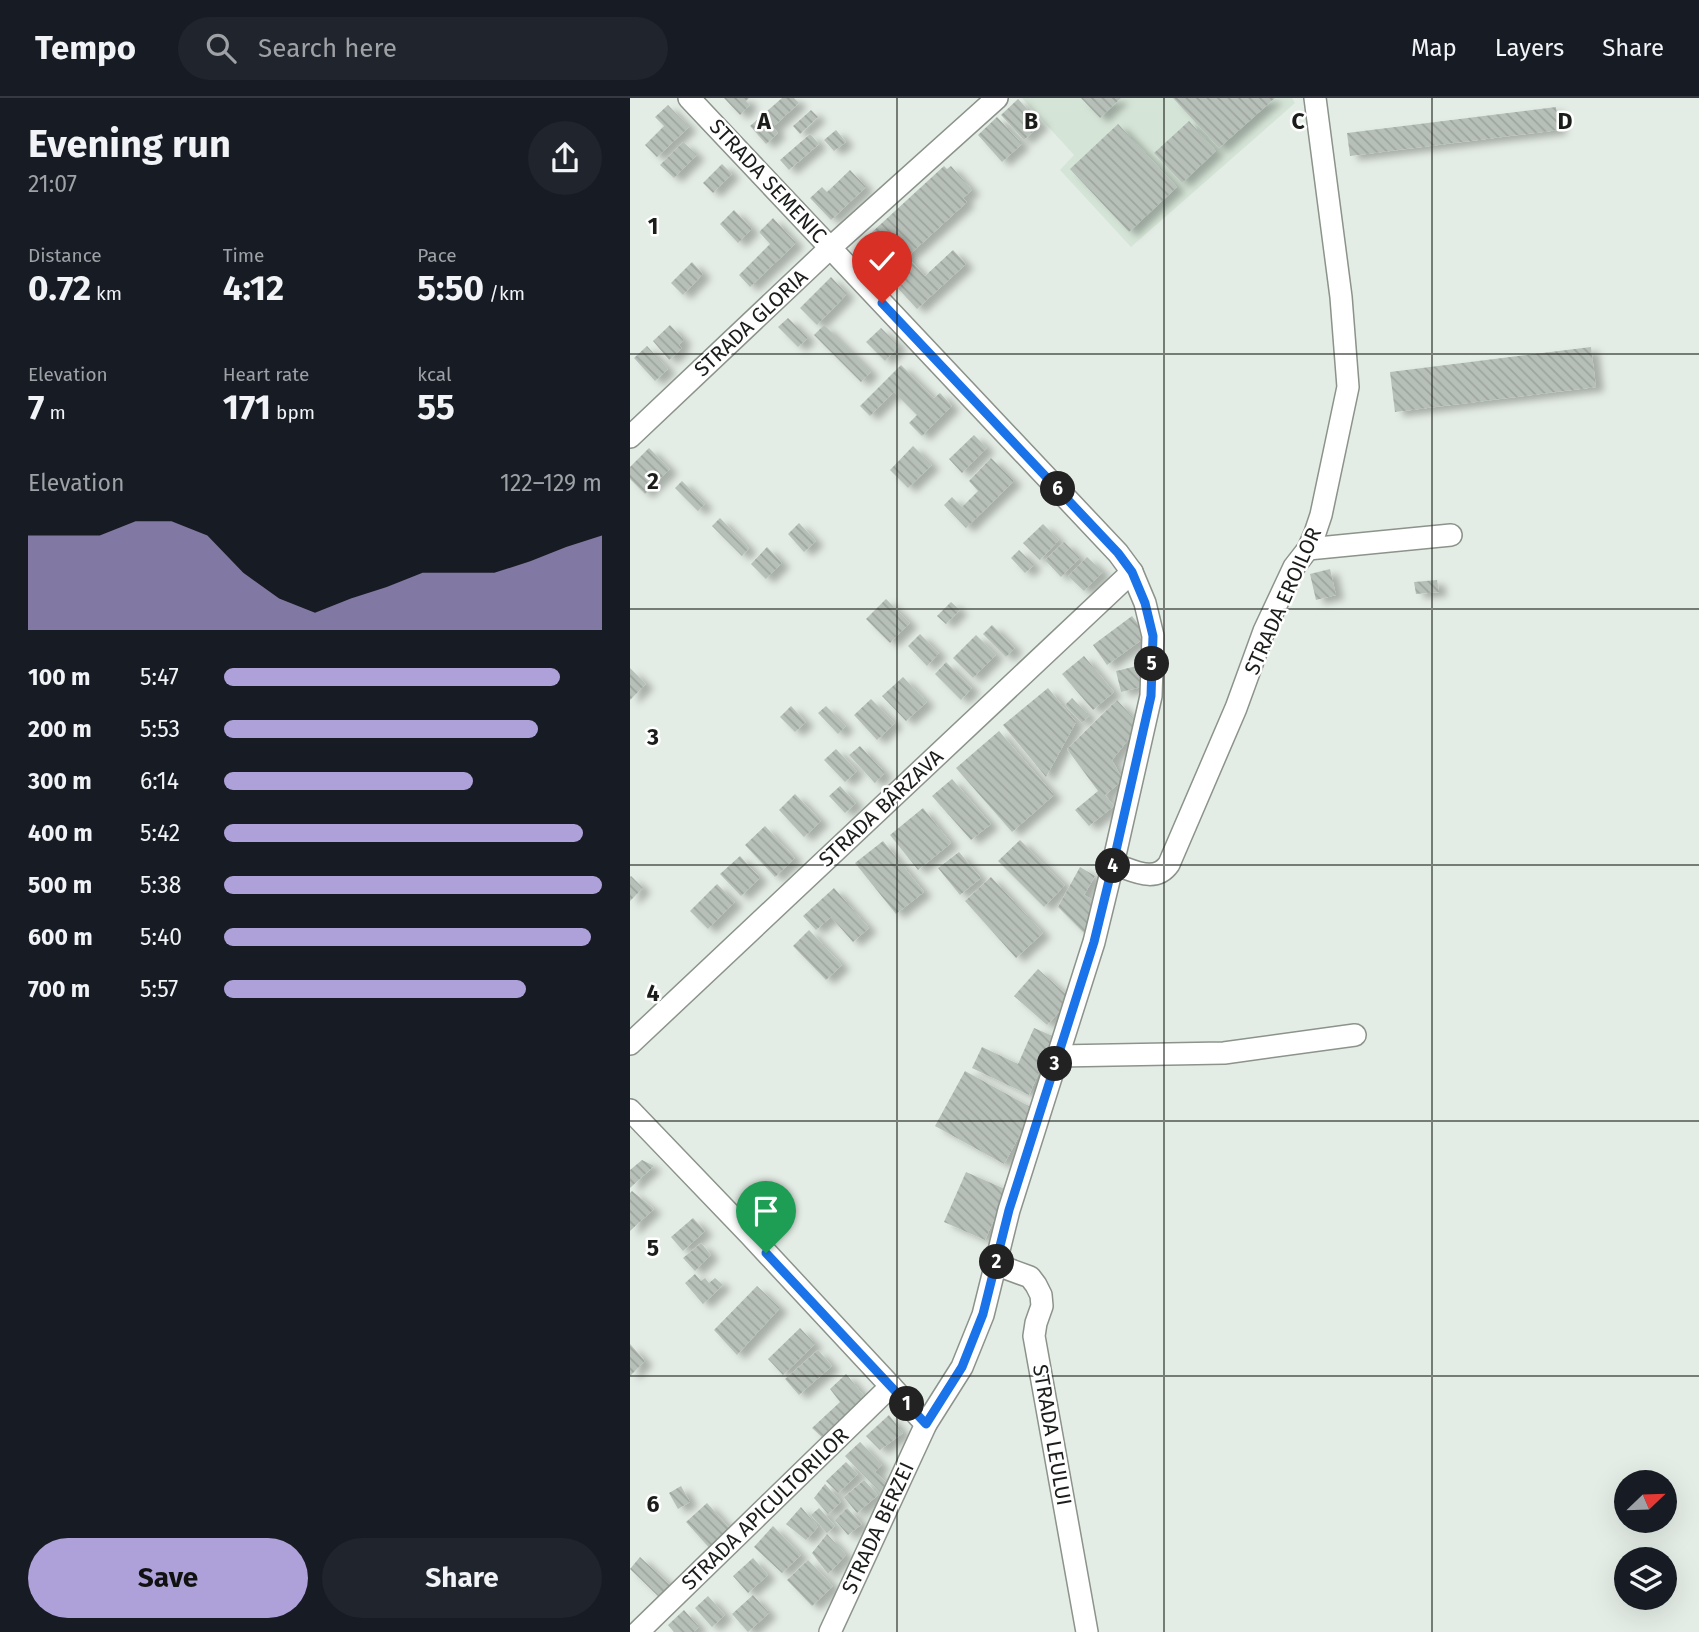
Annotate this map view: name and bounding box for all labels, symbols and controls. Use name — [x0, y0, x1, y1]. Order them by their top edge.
search box — [178, 17, 668, 80]
text: Tempo — [35, 28, 136, 68]
icon: search — [202, 29, 240, 67]
text: Search here — [258, 33, 397, 64]
text: Map — [1411, 34, 1457, 62]
text: Layers — [1495, 34, 1564, 62]
text: Share — [1602, 34, 1664, 62]
text: B — [1024, 107, 1038, 135]
text: C — [1291, 107, 1305, 135]
text: D — [1558, 107, 1573, 135]
street label: STRADA SEMENIC — [704, 114, 832, 248]
text: Evening run — [28, 121, 231, 167]
button: share — [528, 121, 602, 195]
text: 21:07 — [28, 170, 77, 198]
text: 1 — [648, 212, 658, 240]
pin — [852, 231, 912, 303]
icon: check — [863, 242, 901, 280]
text: Distance — [28, 244, 102, 267]
text: Time — [223, 244, 264, 267]
text: Pace — [417, 244, 457, 267]
street label: STRADA GLORIA — [689, 264, 813, 382]
text: 0.72 — [28, 267, 91, 309]
text: 4:12 — [223, 267, 284, 309]
text: 5:50 — [417, 267, 484, 309]
text: km — [91, 282, 122, 305]
text: /km — [484, 282, 525, 305]
text: Elevation — [28, 363, 108, 386]
text: Heart rate — [223, 363, 309, 386]
text: kcal — [417, 363, 452, 386]
text: 7 — [28, 386, 44, 428]
text: 171 — [223, 386, 271, 428]
text: 55 — [417, 386, 455, 428]
text: m — [44, 401, 66, 424]
text: bpm — [271, 401, 315, 424]
text: 2 — [647, 467, 659, 495]
text: Elevation — [28, 469, 124, 497]
text: 122–129 m — [500, 469, 602, 497]
pin: 6 — [1040, 472, 1076, 506]
text: 6 — [1052, 477, 1063, 500]
street label: STRADA EROILOR — [1239, 523, 1327, 679]
pin: 5 — [1134, 646, 1170, 682]
text: 5 — [1146, 652, 1157, 675]
text: 100 m — [28, 663, 90, 691]
text: 5:47 — [140, 663, 179, 691]
text: 200 m — [28, 715, 92, 743]
text: 5:53 — [140, 715, 180, 743]
text: 3 — [646, 723, 659, 751]
street label: STRADA BÂRZAVA — [813, 744, 949, 872]
text: 300 m — [28, 767, 92, 795]
text: 6:14 — [140, 767, 179, 795]
text: 400 m — [28, 819, 93, 847]
text: 5:42 — [140, 819, 180, 847]
pin: 4 — [1096, 848, 1130, 884]
text: 4 — [1107, 854, 1118, 877]
text: 500 m — [28, 871, 92, 899]
text: 5:38 — [140, 871, 181, 899]
text: 600 m — [28, 923, 93, 951]
text: 5:40 — [140, 923, 182, 951]
text: 700 m — [28, 975, 90, 1003]
text: 5:57 — [140, 975, 178, 1003]
text: 4 — [647, 979, 660, 1007]
pin: 3 — [1038, 1046, 1072, 1082]
text: 3 — [1050, 1052, 1059, 1075]
pin — [736, 1181, 796, 1253]
icon: arrive — [747, 1192, 785, 1230]
text: 5 — [647, 1234, 659, 1262]
pin: 2 — [980, 1244, 1014, 1280]
text: 2 — [992, 1250, 1001, 1273]
street label: STRADA LEULUI — [1027, 1362, 1077, 1508]
pin: 1 — [890, 1386, 924, 1422]
text: 1 — [902, 1392, 911, 1415]
street label: STRADA APICULTORILOR — [676, 1422, 854, 1596]
street label: STRADA BERZEI — [836, 1458, 920, 1598]
north arrow — [1614, 1470, 1676, 1533]
map controls — [1614, 1470, 1677, 1610]
text: 6 — [647, 1490, 660, 1518]
button: Save — [28, 1538, 308, 1618]
button: Share — [322, 1538, 602, 1618]
button: layers — [1614, 1547, 1677, 1610]

